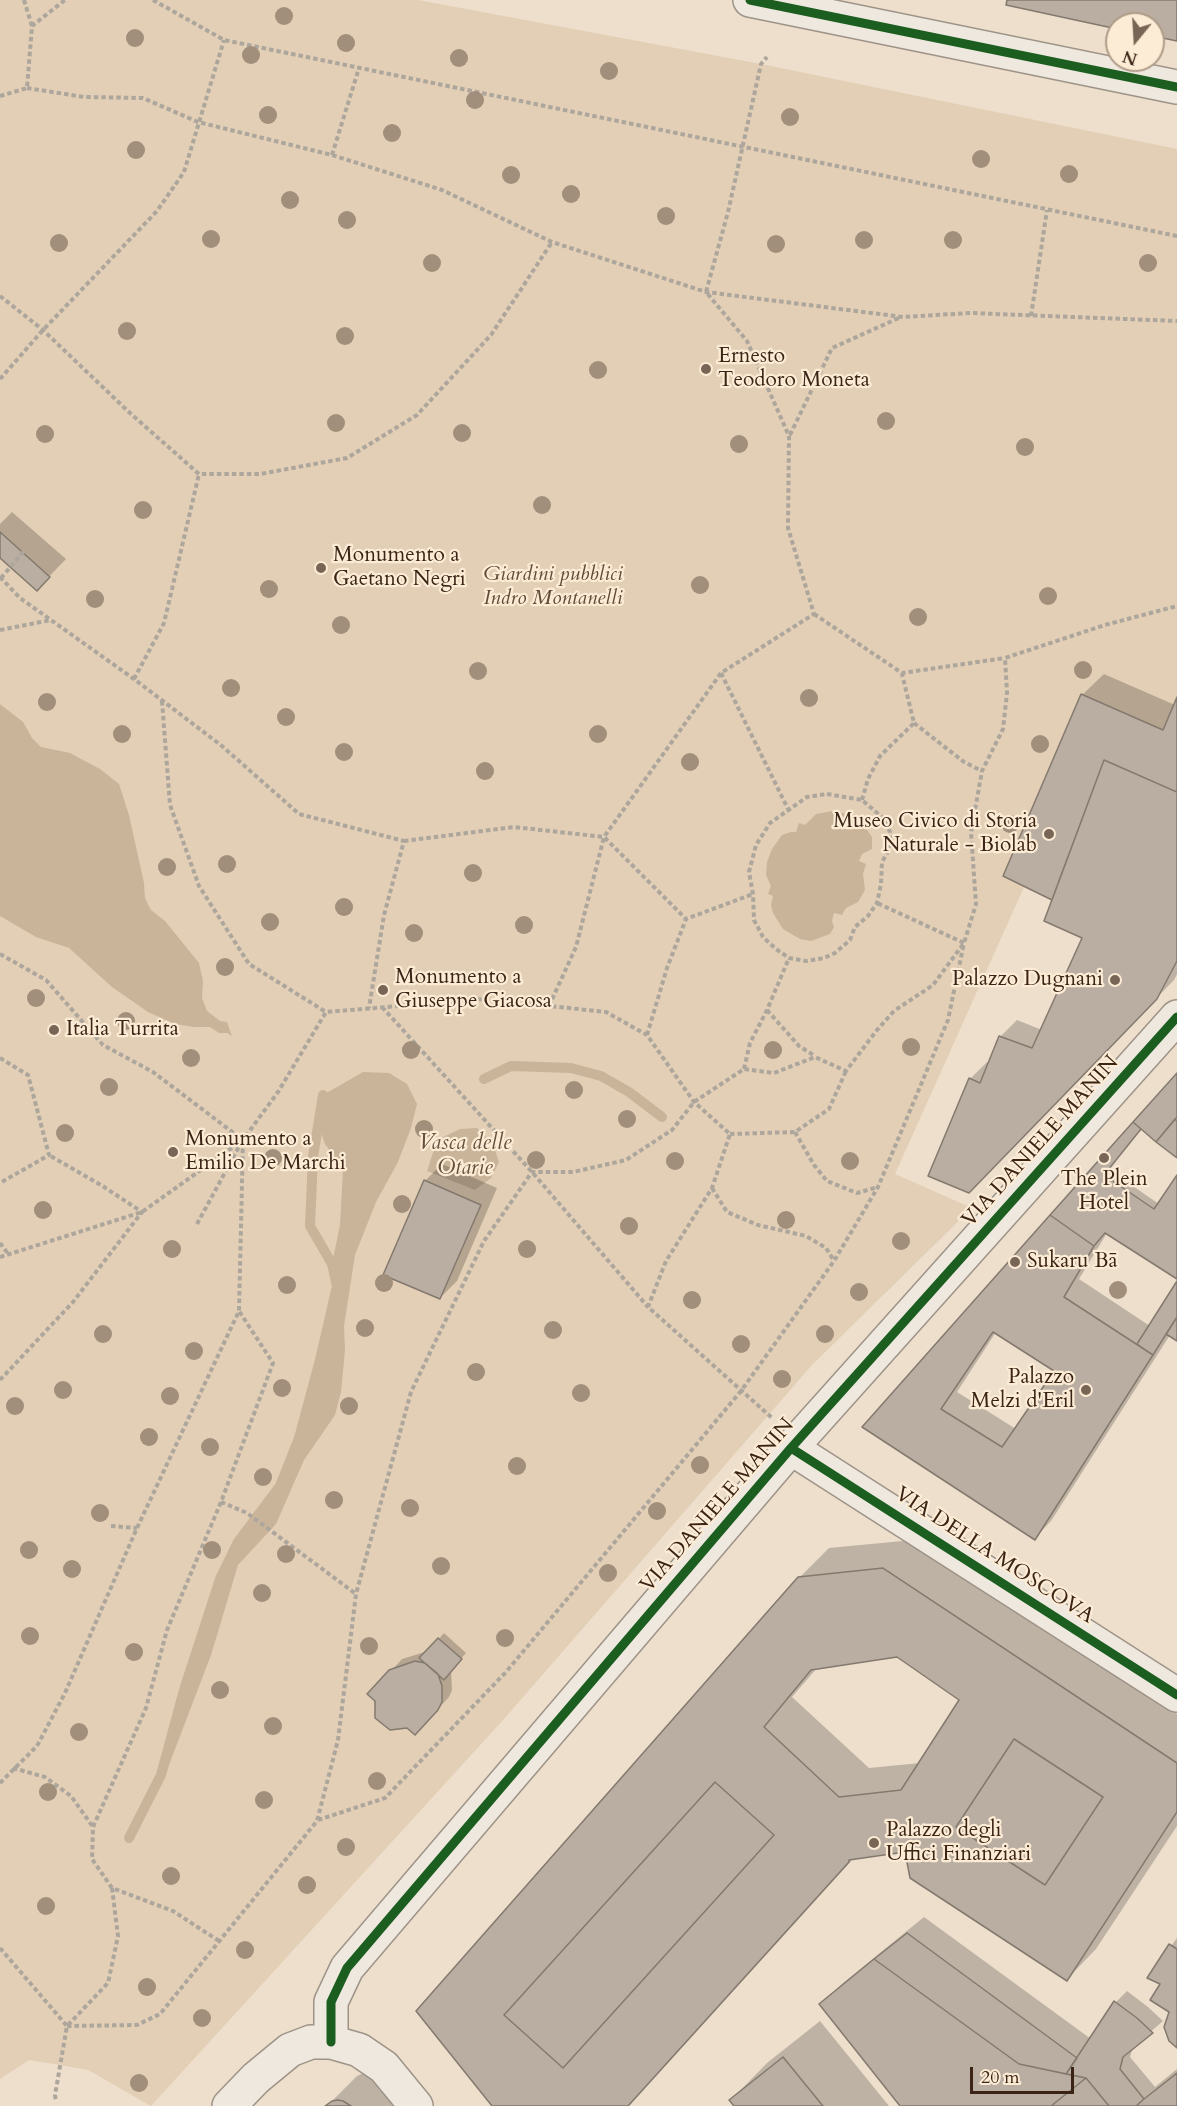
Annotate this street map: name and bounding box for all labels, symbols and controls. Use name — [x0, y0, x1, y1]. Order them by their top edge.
north arrow — [1105, 12, 1165, 72]
text: N — [1120, 45, 1140, 70]
place label: Ernesto Teodoro Moneta — [718, 344, 870, 394]
marker: Ernesto Teodoro Moneta — [699, 362, 713, 376]
place label: Monumento a Gaetano Negri — [333, 543, 466, 593]
marker: Monumento a Gaetano Negri — [314, 561, 328, 575]
park label: Giardini pubblici Indro Montanelli — [483, 562, 623, 612]
place label: Museo Civico di Storia Naturale - Biolab — [833, 809, 1037, 859]
marker: Museo Civico di Storia Naturale - Biolab — [1042, 827, 1056, 841]
place label: Monumento a Giuseppe Giacosa — [395, 965, 552, 1015]
place label: Palazzo Dugnani — [952, 967, 1103, 993]
marker: Palazzo Dugnani — [1108, 973, 1122, 987]
marker: Monumento a Giuseppe Giacosa — [376, 983, 390, 997]
place label: Italia Turrita — [66, 1017, 179, 1043]
marker: Italia Turrita — [47, 1023, 61, 1037]
street label: VIA DANIELE MANIN — [957, 1051, 1125, 1233]
place label: Monumento a Emilio De Marchi — [185, 1127, 346, 1177]
water label: Vasca delle Otarie — [418, 1131, 512, 1182]
marker: Monumento a Emilio De Marchi — [166, 1145, 180, 1159]
marker: The Plein Hotel — [1097, 1151, 1111, 1165]
place label: The Plein Hotel — [1060, 1167, 1148, 1217]
place label: Sukaru Bā — [1027, 1249, 1117, 1275]
marker: Sukaru Bā — [1008, 1255, 1022, 1269]
place label: Palazzo Melzi d'Eril — [971, 1365, 1074, 1415]
marker: Palazzo Melzi d'Eril — [1079, 1383, 1093, 1397]
street label: VIA DANIELE MANIN — [636, 1414, 800, 1598]
street label: VIA DELLA MOSCOVA — [890, 1482, 1098, 1630]
place label: Palazzo degli Uffici Finanziari — [886, 1818, 1031, 1868]
marker: Palazzo degli Uffici Finanziari — [867, 1836, 881, 1850]
scale bar — [973, 2055, 1076, 2093]
text: 20 m — [981, 2065, 1020, 2090]

